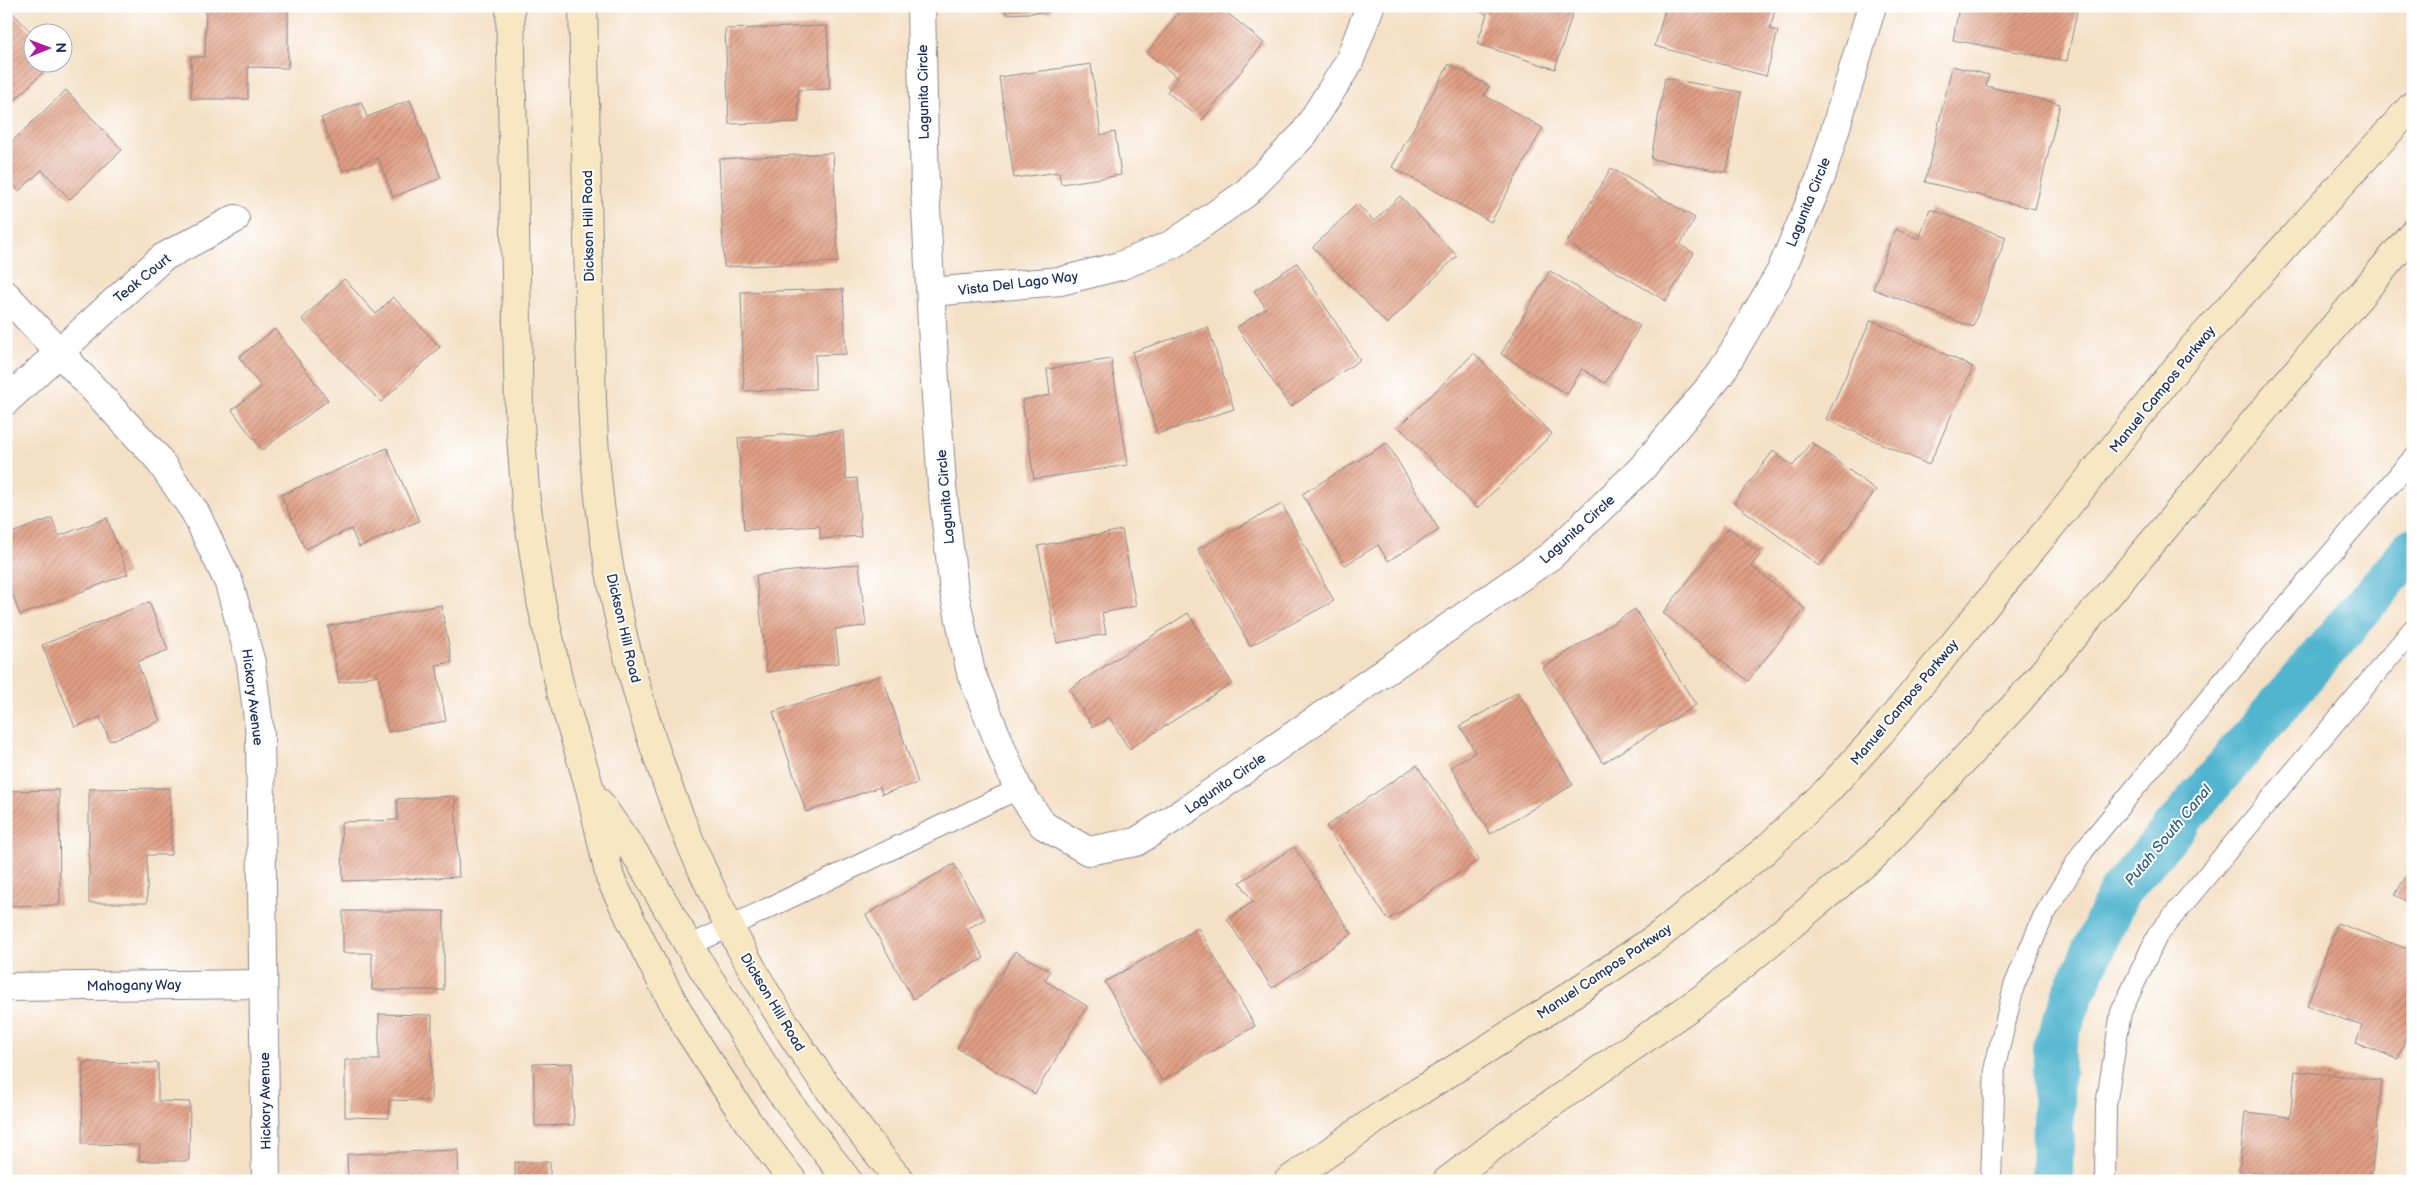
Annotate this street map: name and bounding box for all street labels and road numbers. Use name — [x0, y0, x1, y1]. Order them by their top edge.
street label: Lagunita Circle — [914, 44, 933, 140]
street label: Lagunita Circle — [1783, 155, 1834, 249]
street label: Dickson Hill Road — [579, 170, 598, 282]
street label: Teak Court — [110, 250, 175, 307]
street label: Vista Del Lago Way — [957, 268, 1080, 299]
street label: Manuel Campos Parkway — [2106, 322, 2219, 456]
street label: Lagunita Circle — [933, 449, 958, 545]
street label: Lagunita Circle — [1536, 491, 1618, 567]
street label: Dickson Hill Road — [603, 572, 644, 684]
street label: Manuel Campos Parkway — [1847, 636, 1962, 769]
street label: Hickory Avenue — [238, 648, 267, 746]
street label: Lagunita Circle — [1182, 749, 1269, 818]
street label: Manuel Campos Parkway — [1534, 920, 1675, 1023]
street label: Dickson Hill Road — [737, 950, 809, 1055]
street label: Mahogany Way — [87, 976, 182, 995]
street label: Hickory Avenue — [256, 1052, 275, 1150]

